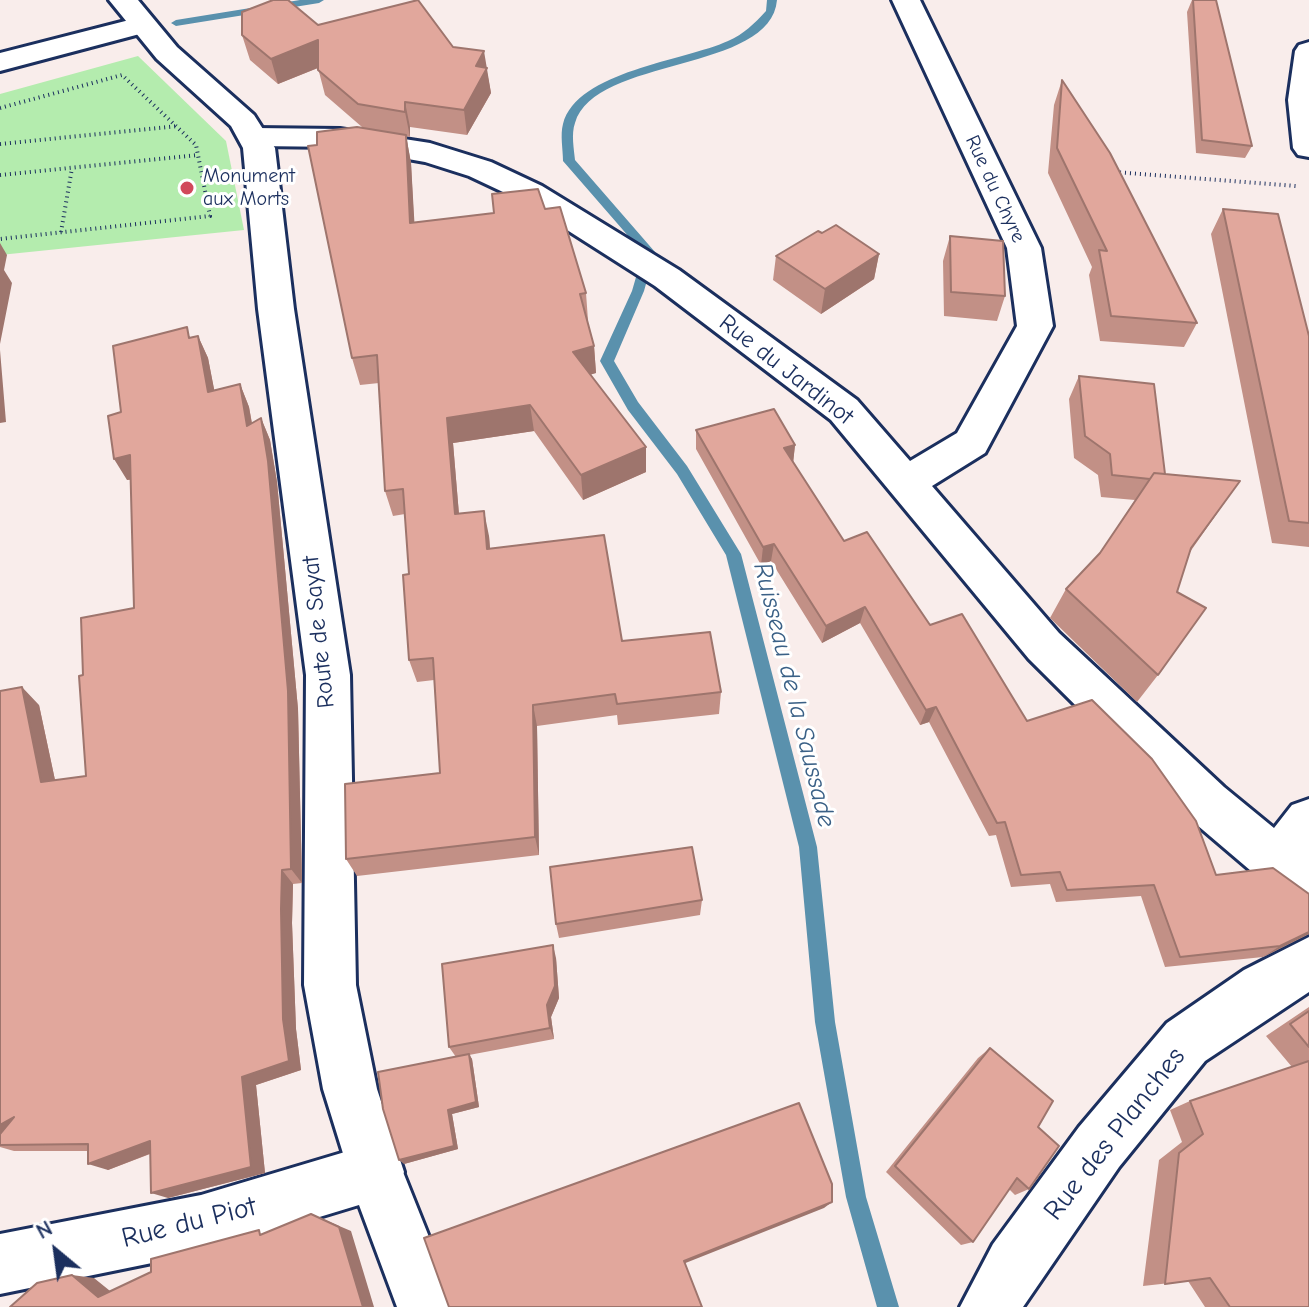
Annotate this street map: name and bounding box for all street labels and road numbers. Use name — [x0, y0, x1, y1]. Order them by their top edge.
street label: Rue du Chyre — [960, 131, 1030, 247]
street label: Rue du Jardinot — [713, 309, 859, 431]
street label: Route de Sayat — [297, 554, 341, 710]
street label: Rue des Planches — [1037, 1041, 1193, 1227]
street label: Rue du Piot — [118, 1190, 260, 1256]

